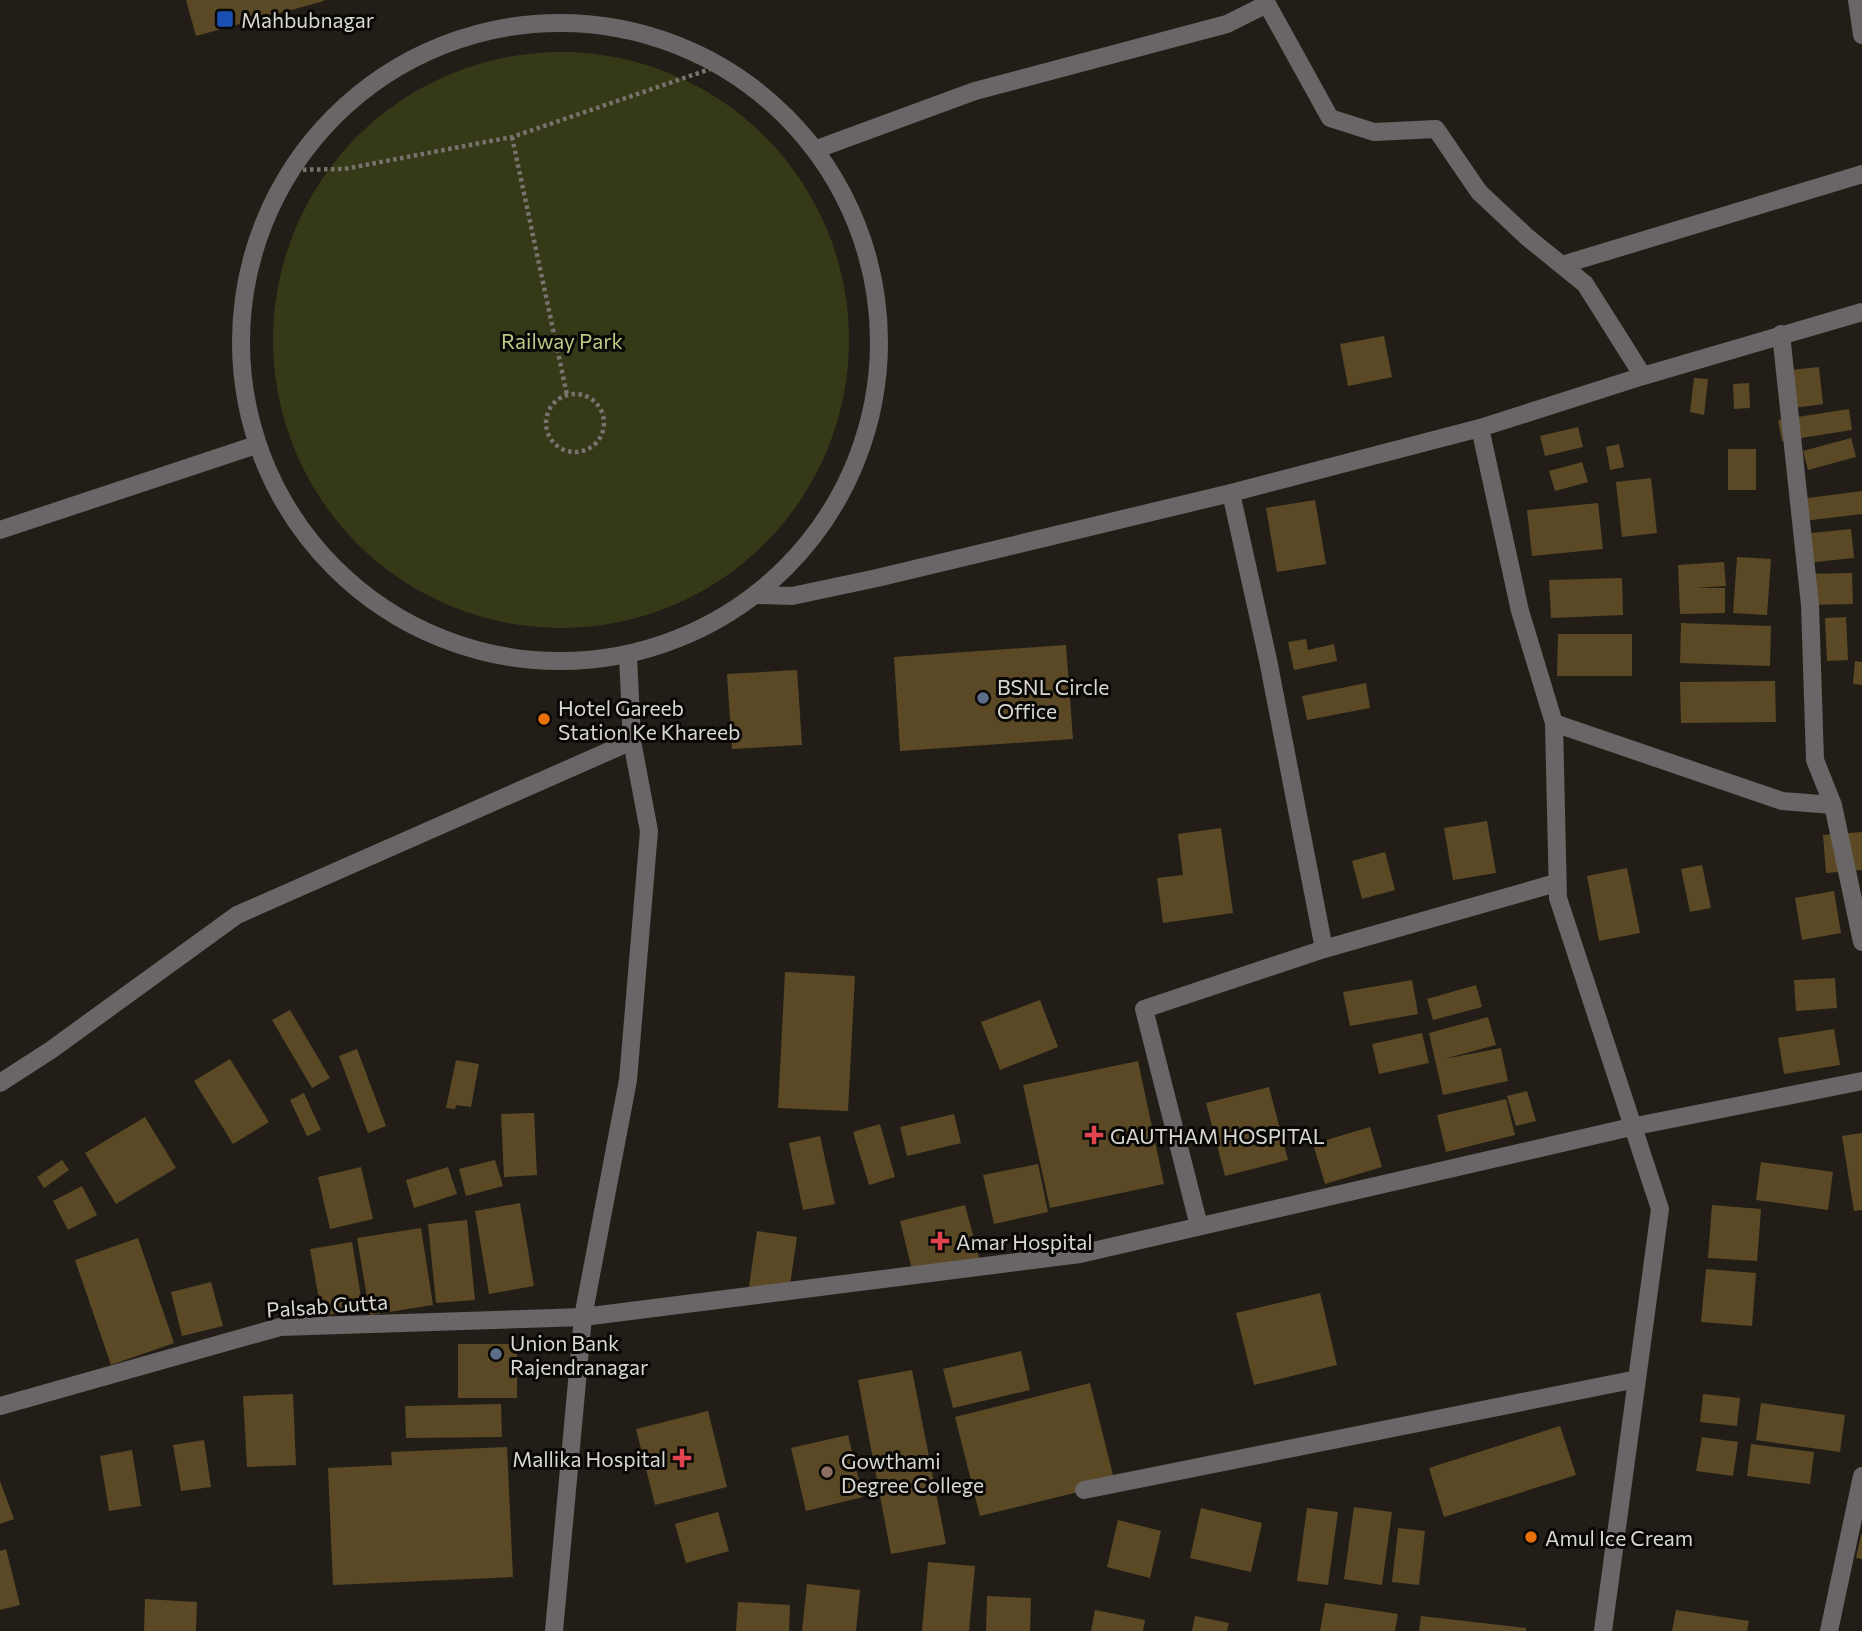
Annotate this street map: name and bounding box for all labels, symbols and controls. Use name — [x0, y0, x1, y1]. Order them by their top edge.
place label: Mahbubnagar — [241, 7, 374, 32]
marker: Mahbubnagar — [215, 9, 235, 29]
park label: Railway Park — [501, 328, 623, 353]
place label: BSNL Circle Office — [997, 674, 1109, 723]
marker: BSNL Circle Office — [975, 690, 991, 706]
place label: Hotel Gareeb Station Ke Khareeb — [558, 695, 740, 744]
marker: Hotel Gareeb Station Ke Khareeb — [536, 711, 552, 727]
place label: GAUTHAM HOSPITAL — [1110, 1123, 1325, 1148]
marker: GAUTHAM HOSPITAL — [1084, 1125, 1104, 1145]
place label: Amar Hospital — [956, 1229, 1093, 1254]
marker: Amar Hospital — [930, 1231, 950, 1251]
street label: Palsab Gutta — [265, 1288, 389, 1322]
place label: Union Bank Rajendranagar — [510, 1330, 648, 1379]
marker: Union Bank Rajendranagar — [488, 1346, 504, 1362]
place label: Mallika Hospital — [512, 1446, 666, 1471]
marker: Mallika Hospital — [672, 1448, 692, 1468]
place label: Gowthami Degree College — [841, 1448, 984, 1497]
marker: Gowthami Degree College — [819, 1464, 835, 1480]
place label: Amul Ice Cream — [1545, 1525, 1693, 1550]
marker: Amul Ice Cream — [1523, 1529, 1539, 1545]

